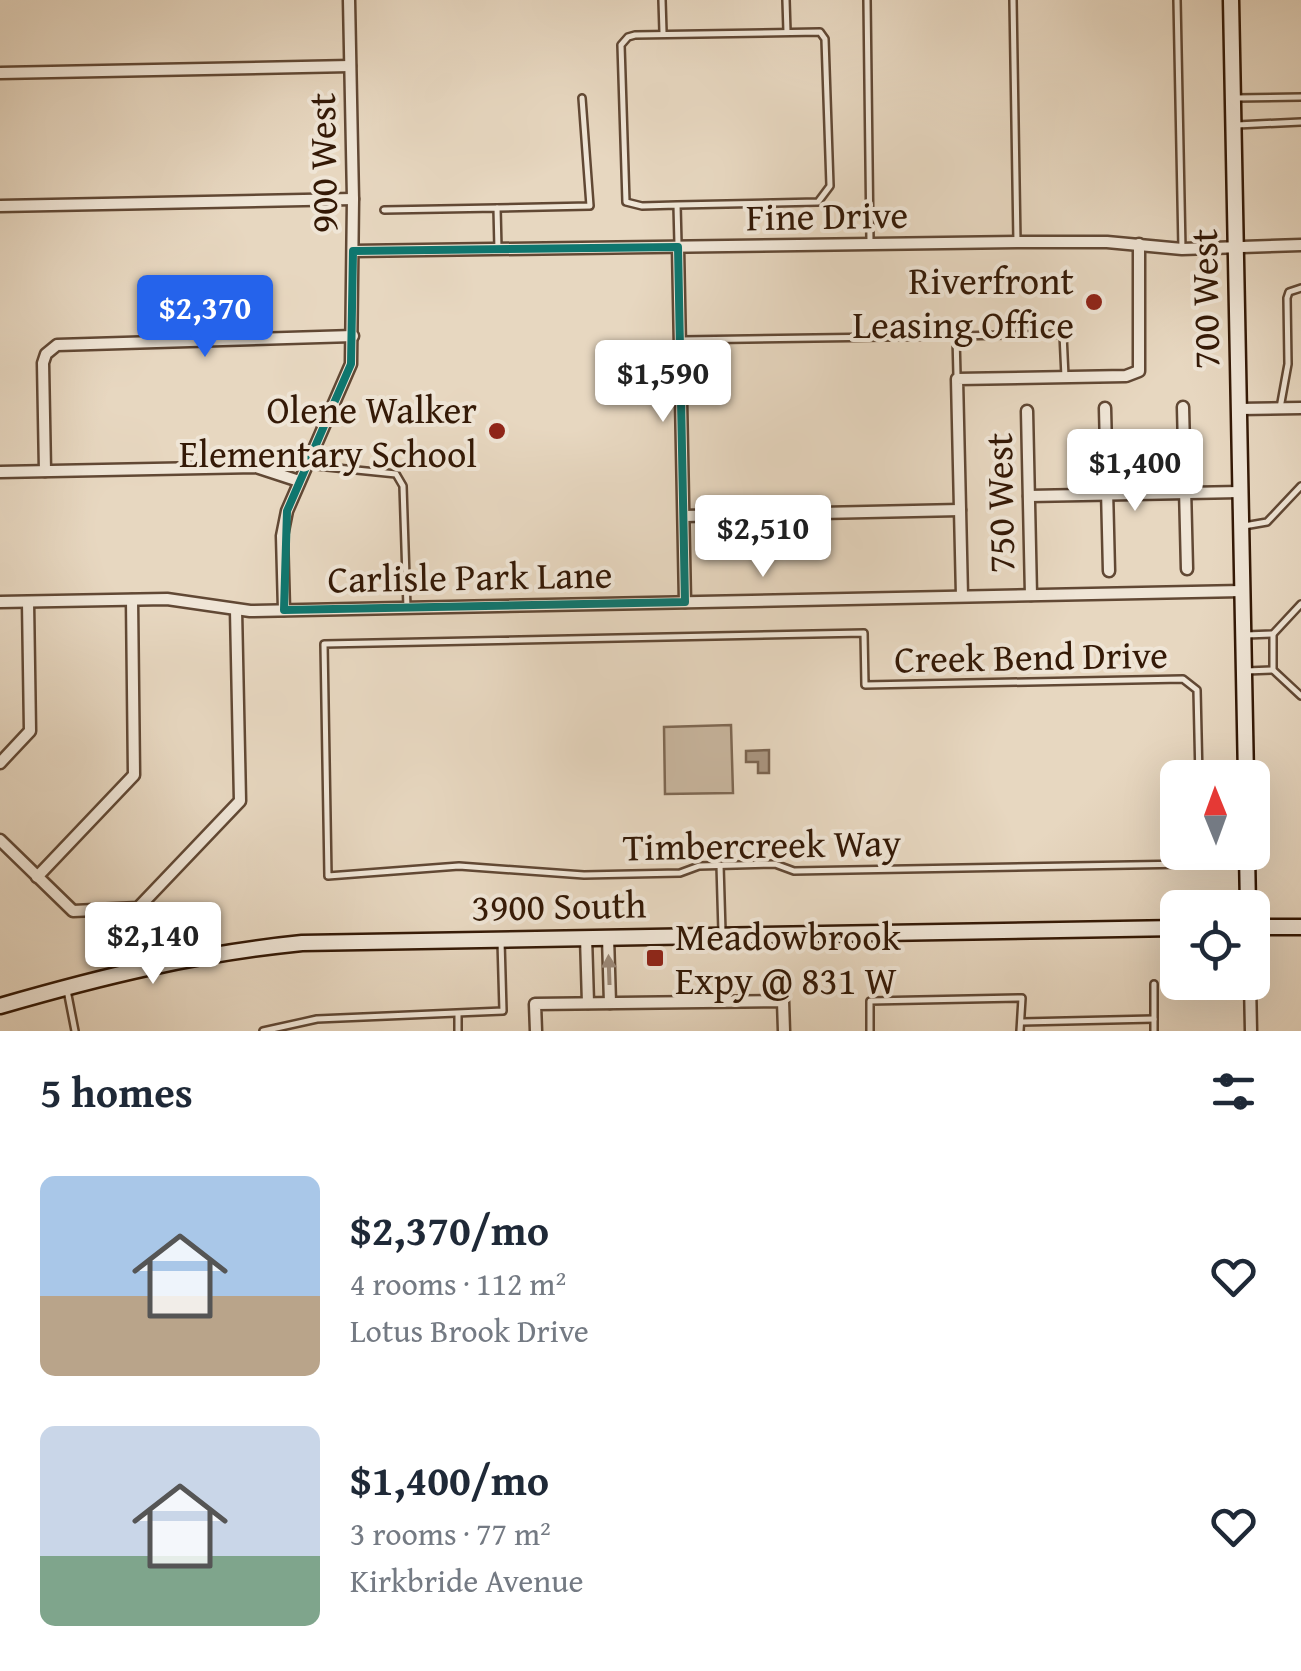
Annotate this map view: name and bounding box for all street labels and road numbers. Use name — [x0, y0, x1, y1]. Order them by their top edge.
street label: 900 West — [293, 92, 351, 234]
street label: Fine Drive — [746, 186, 908, 244]
street label: 700 West — [1175, 228, 1233, 370]
street label: 750 West — [970, 432, 1028, 574]
street label: Carlisle Park Lane — [327, 546, 613, 606]
street label: Creek Bend Drive — [894, 626, 1168, 686]
street label: Timbercreek Way — [622, 814, 902, 874]
street label: 3900 South — [471, 875, 647, 935]

